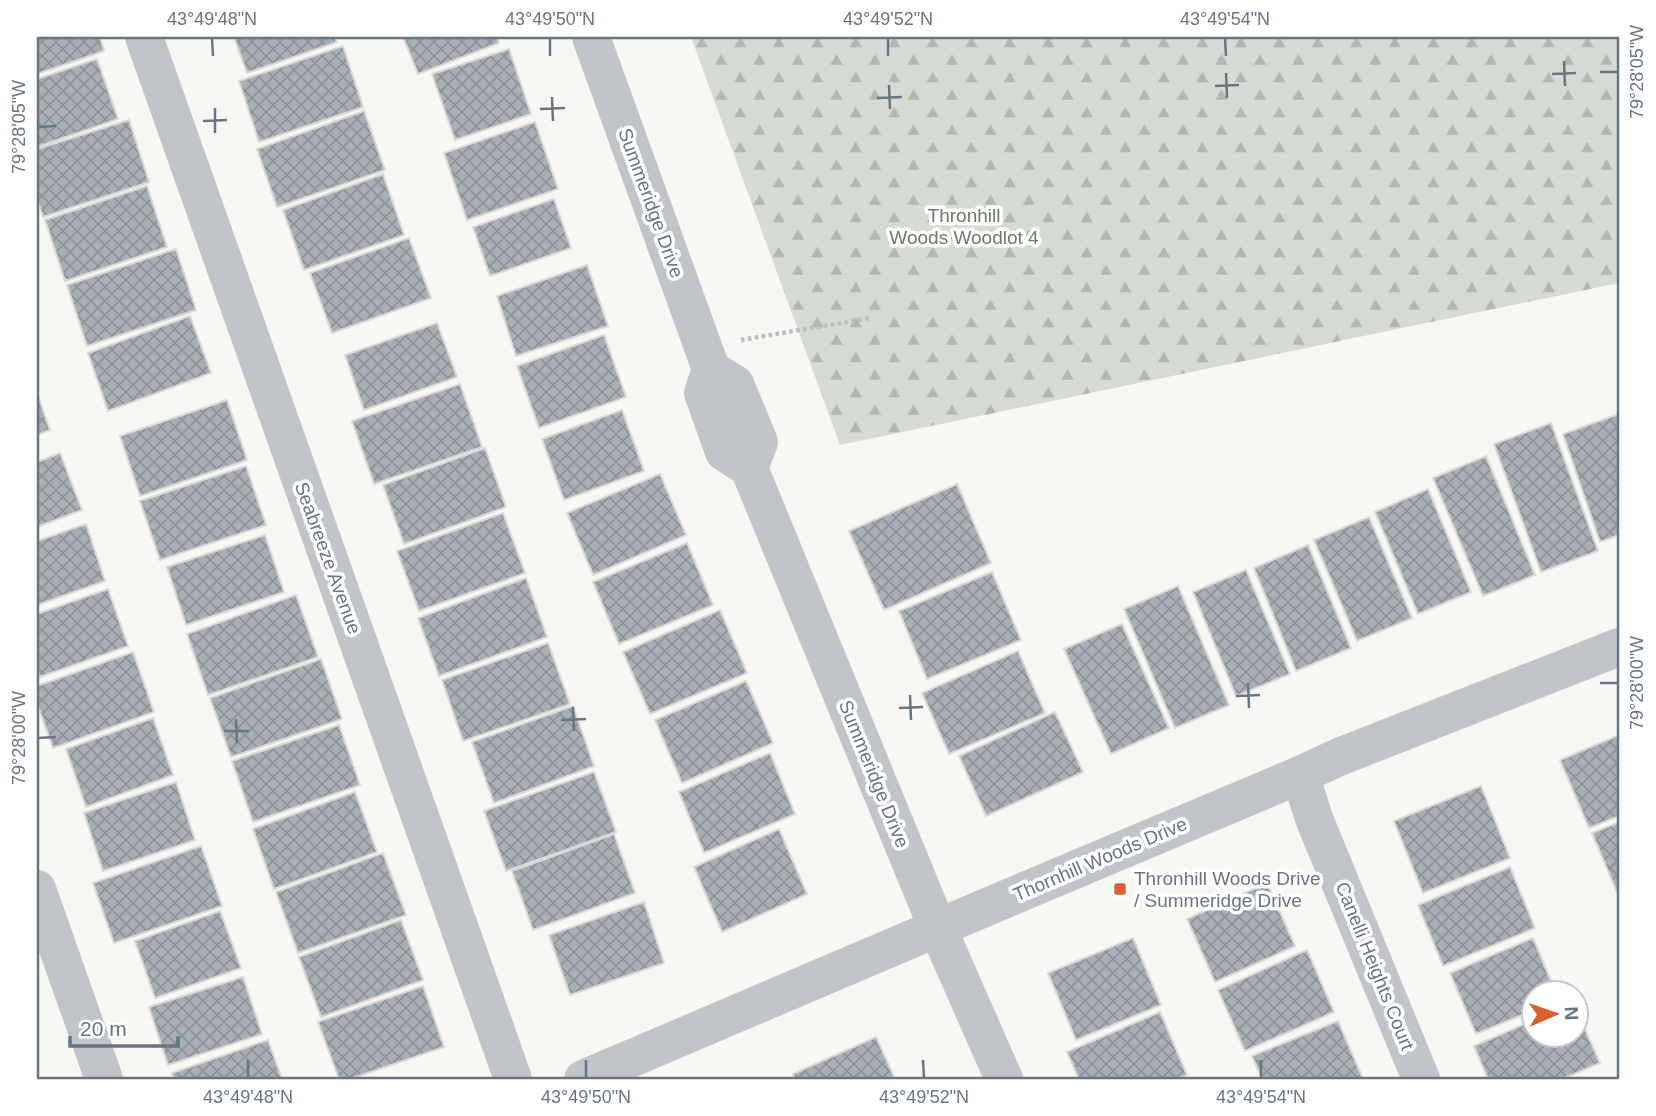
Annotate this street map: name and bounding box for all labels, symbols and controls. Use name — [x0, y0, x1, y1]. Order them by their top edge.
text: 43°49'48"N — [167, 9, 257, 29]
text: 43°49'50"N — [505, 9, 595, 29]
text: 43°49'52"N — [843, 9, 933, 29]
text: 43°49'54"N — [1180, 9, 1270, 29]
text: 79°28'05"W — [1627, 25, 1647, 119]
text: 79°28'05"W — [9, 80, 29, 174]
street label: Summeridge Drive — [614, 125, 688, 281]
park label: Thronhill Woods Woodlot 4 — [889, 205, 1039, 248]
street label: Seabreeze Avenue — [291, 479, 365, 637]
text: 79°28'00"W — [1627, 636, 1647, 730]
text: 79°28'00"W — [9, 691, 29, 785]
street label: Summeridge Drive — [835, 697, 913, 851]
street label: Thornhill Woods Drive — [1010, 813, 1190, 905]
place label: Thronhill Woods Drive / Summeridge Drive — [1134, 868, 1321, 911]
street label: Canelli Heights Court — [1332, 879, 1419, 1054]
marker: Thronhill Woods Drive / Summeridge Drive — [1112, 881, 1128, 897]
north arrow — [1520, 979, 1590, 1050]
scale bar — [70, 1004, 178, 1048]
text: N — [1561, 1006, 1582, 1021]
text: 20 m — [80, 1017, 127, 1040]
text: 43°49'48"N — [203, 1087, 293, 1107]
text: 43°49'50"N — [541, 1087, 631, 1107]
text: 43°49'52"N — [879, 1087, 969, 1107]
text: 43°49'54"N — [1216, 1087, 1306, 1107]

